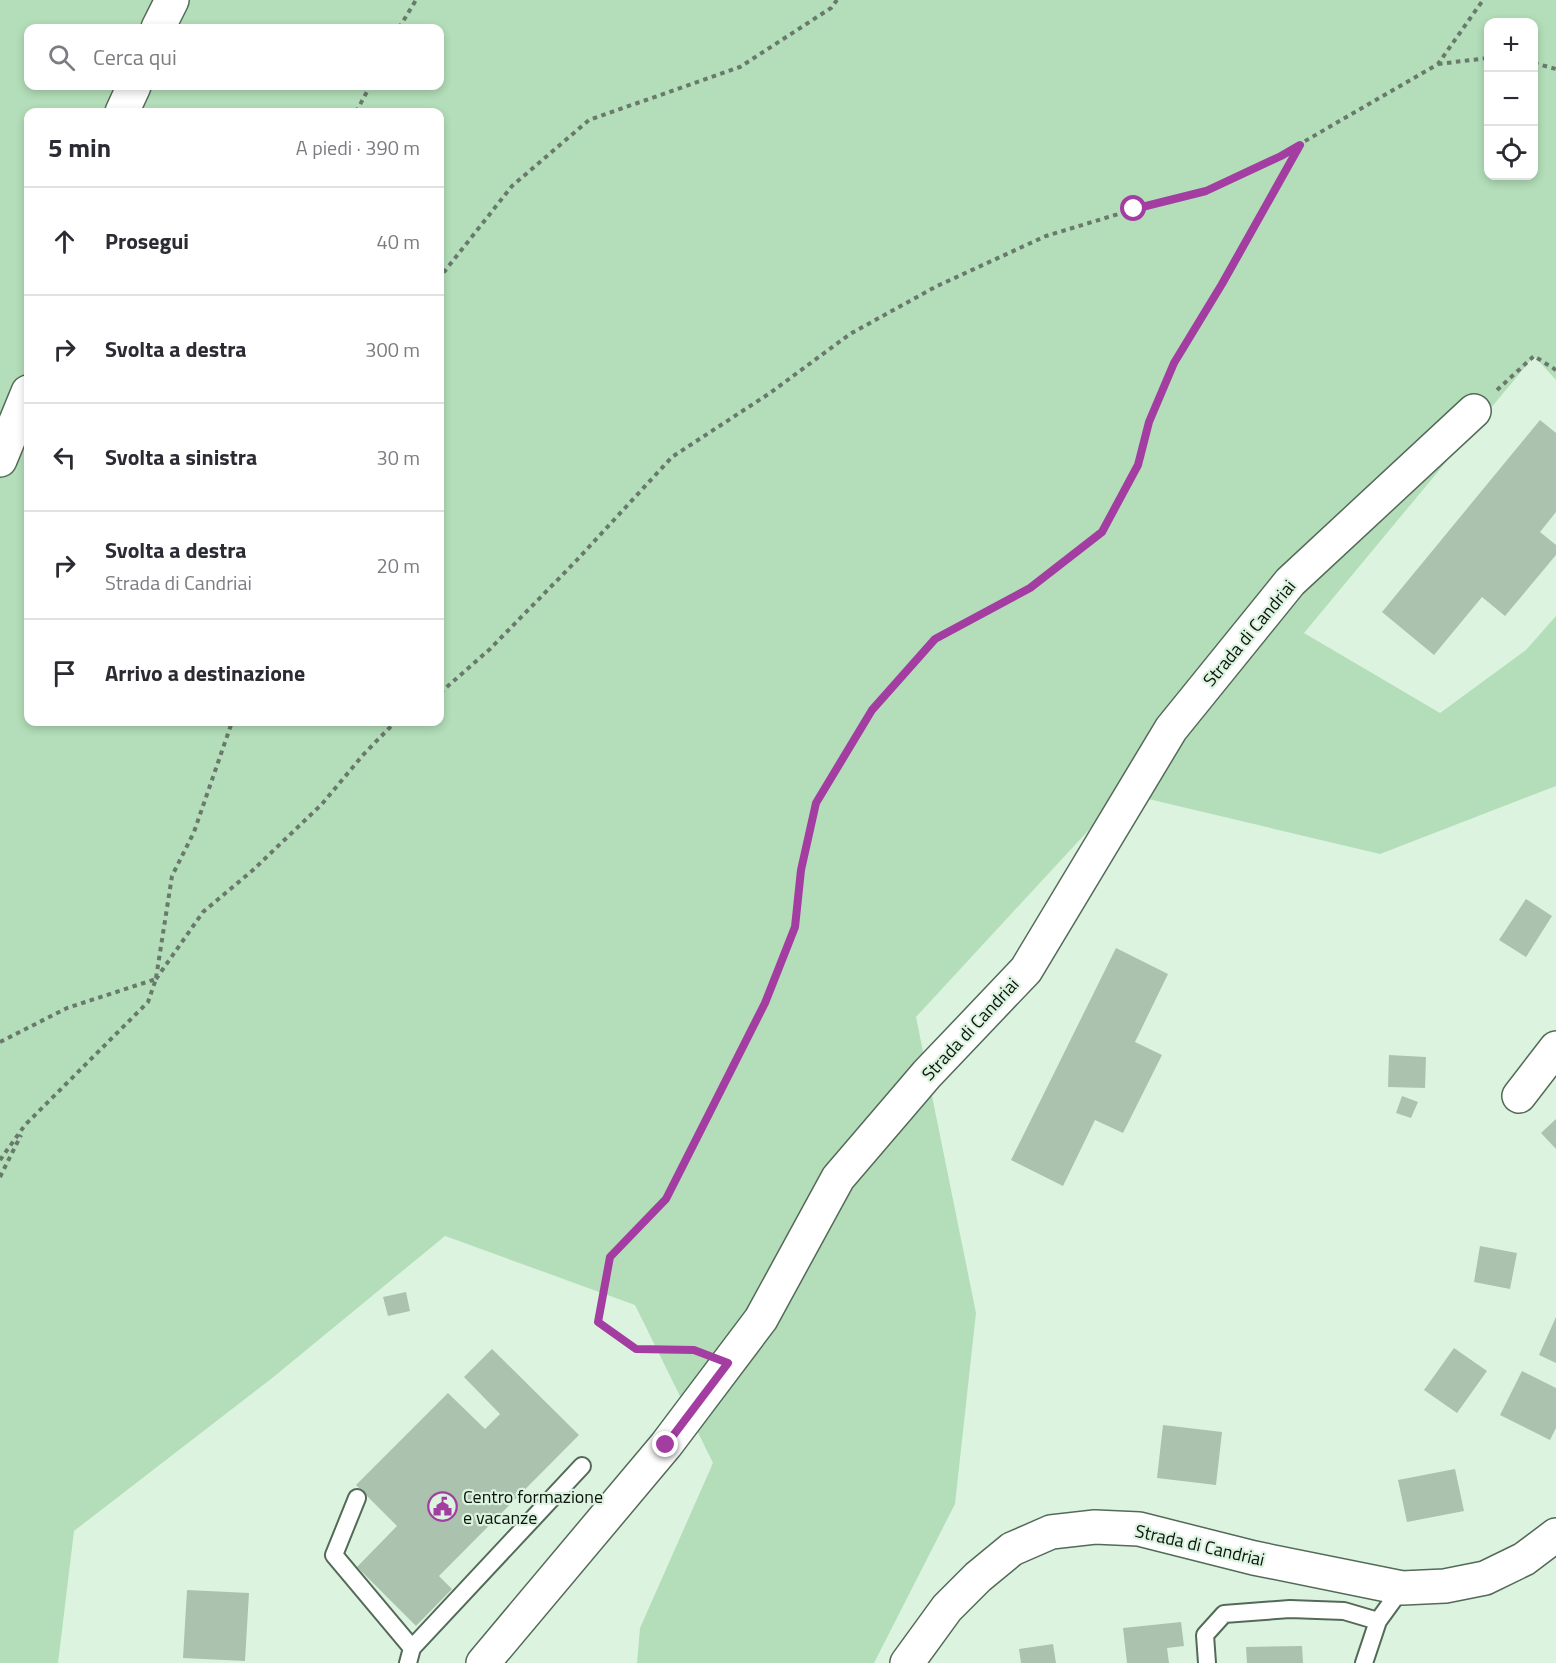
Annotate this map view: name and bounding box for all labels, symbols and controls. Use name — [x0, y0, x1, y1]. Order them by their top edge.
map controls — [1484, 18, 1538, 180]
button: + — [1484, 18, 1538, 72]
search box — [24, 24, 444, 90]
text: Cerca qui — [93, 40, 177, 74]
icon: search — [45, 41, 78, 74]
button: − — [1484, 72, 1538, 126]
button: locate — [1484, 126, 1538, 180]
text: 5 min — [48, 128, 111, 167]
text: A piedi · 390 m — [296, 132, 420, 163]
route start — [1120, 195, 1146, 221]
text: Prosegui — [105, 224, 189, 258]
icon: ahead — [48, 225, 81, 258]
text: 40 m — [376, 226, 420, 257]
text: Svolta a destra — [105, 332, 247, 366]
icon: right — [48, 333, 81, 366]
text: 300 m — [365, 334, 420, 365]
text: Svolta a sinistra — [105, 440, 257, 474]
icon: left — [48, 441, 81, 474]
text: 30 m — [376, 442, 420, 473]
text: Svolta a destra — [105, 533, 247, 567]
icon: right — [48, 549, 81, 582]
text: 20 m — [376, 550, 420, 581]
text: Strada di Candriai — [105, 567, 252, 598]
street label: Strada di Candriai — [1196, 574, 1302, 692]
text: Arrivo a destinazione — [105, 656, 305, 690]
icon: arrive — [48, 657, 81, 690]
street label: Strada di Candriai — [915, 971, 1025, 1087]
route end — [652, 1431, 678, 1457]
place label: Centro formazione e vacanze — [463, 1483, 603, 1531]
public building icon: Centro formazione e vacanze — [426, 1490, 458, 1522]
street label: Strada di Candriai — [1133, 1517, 1267, 1573]

